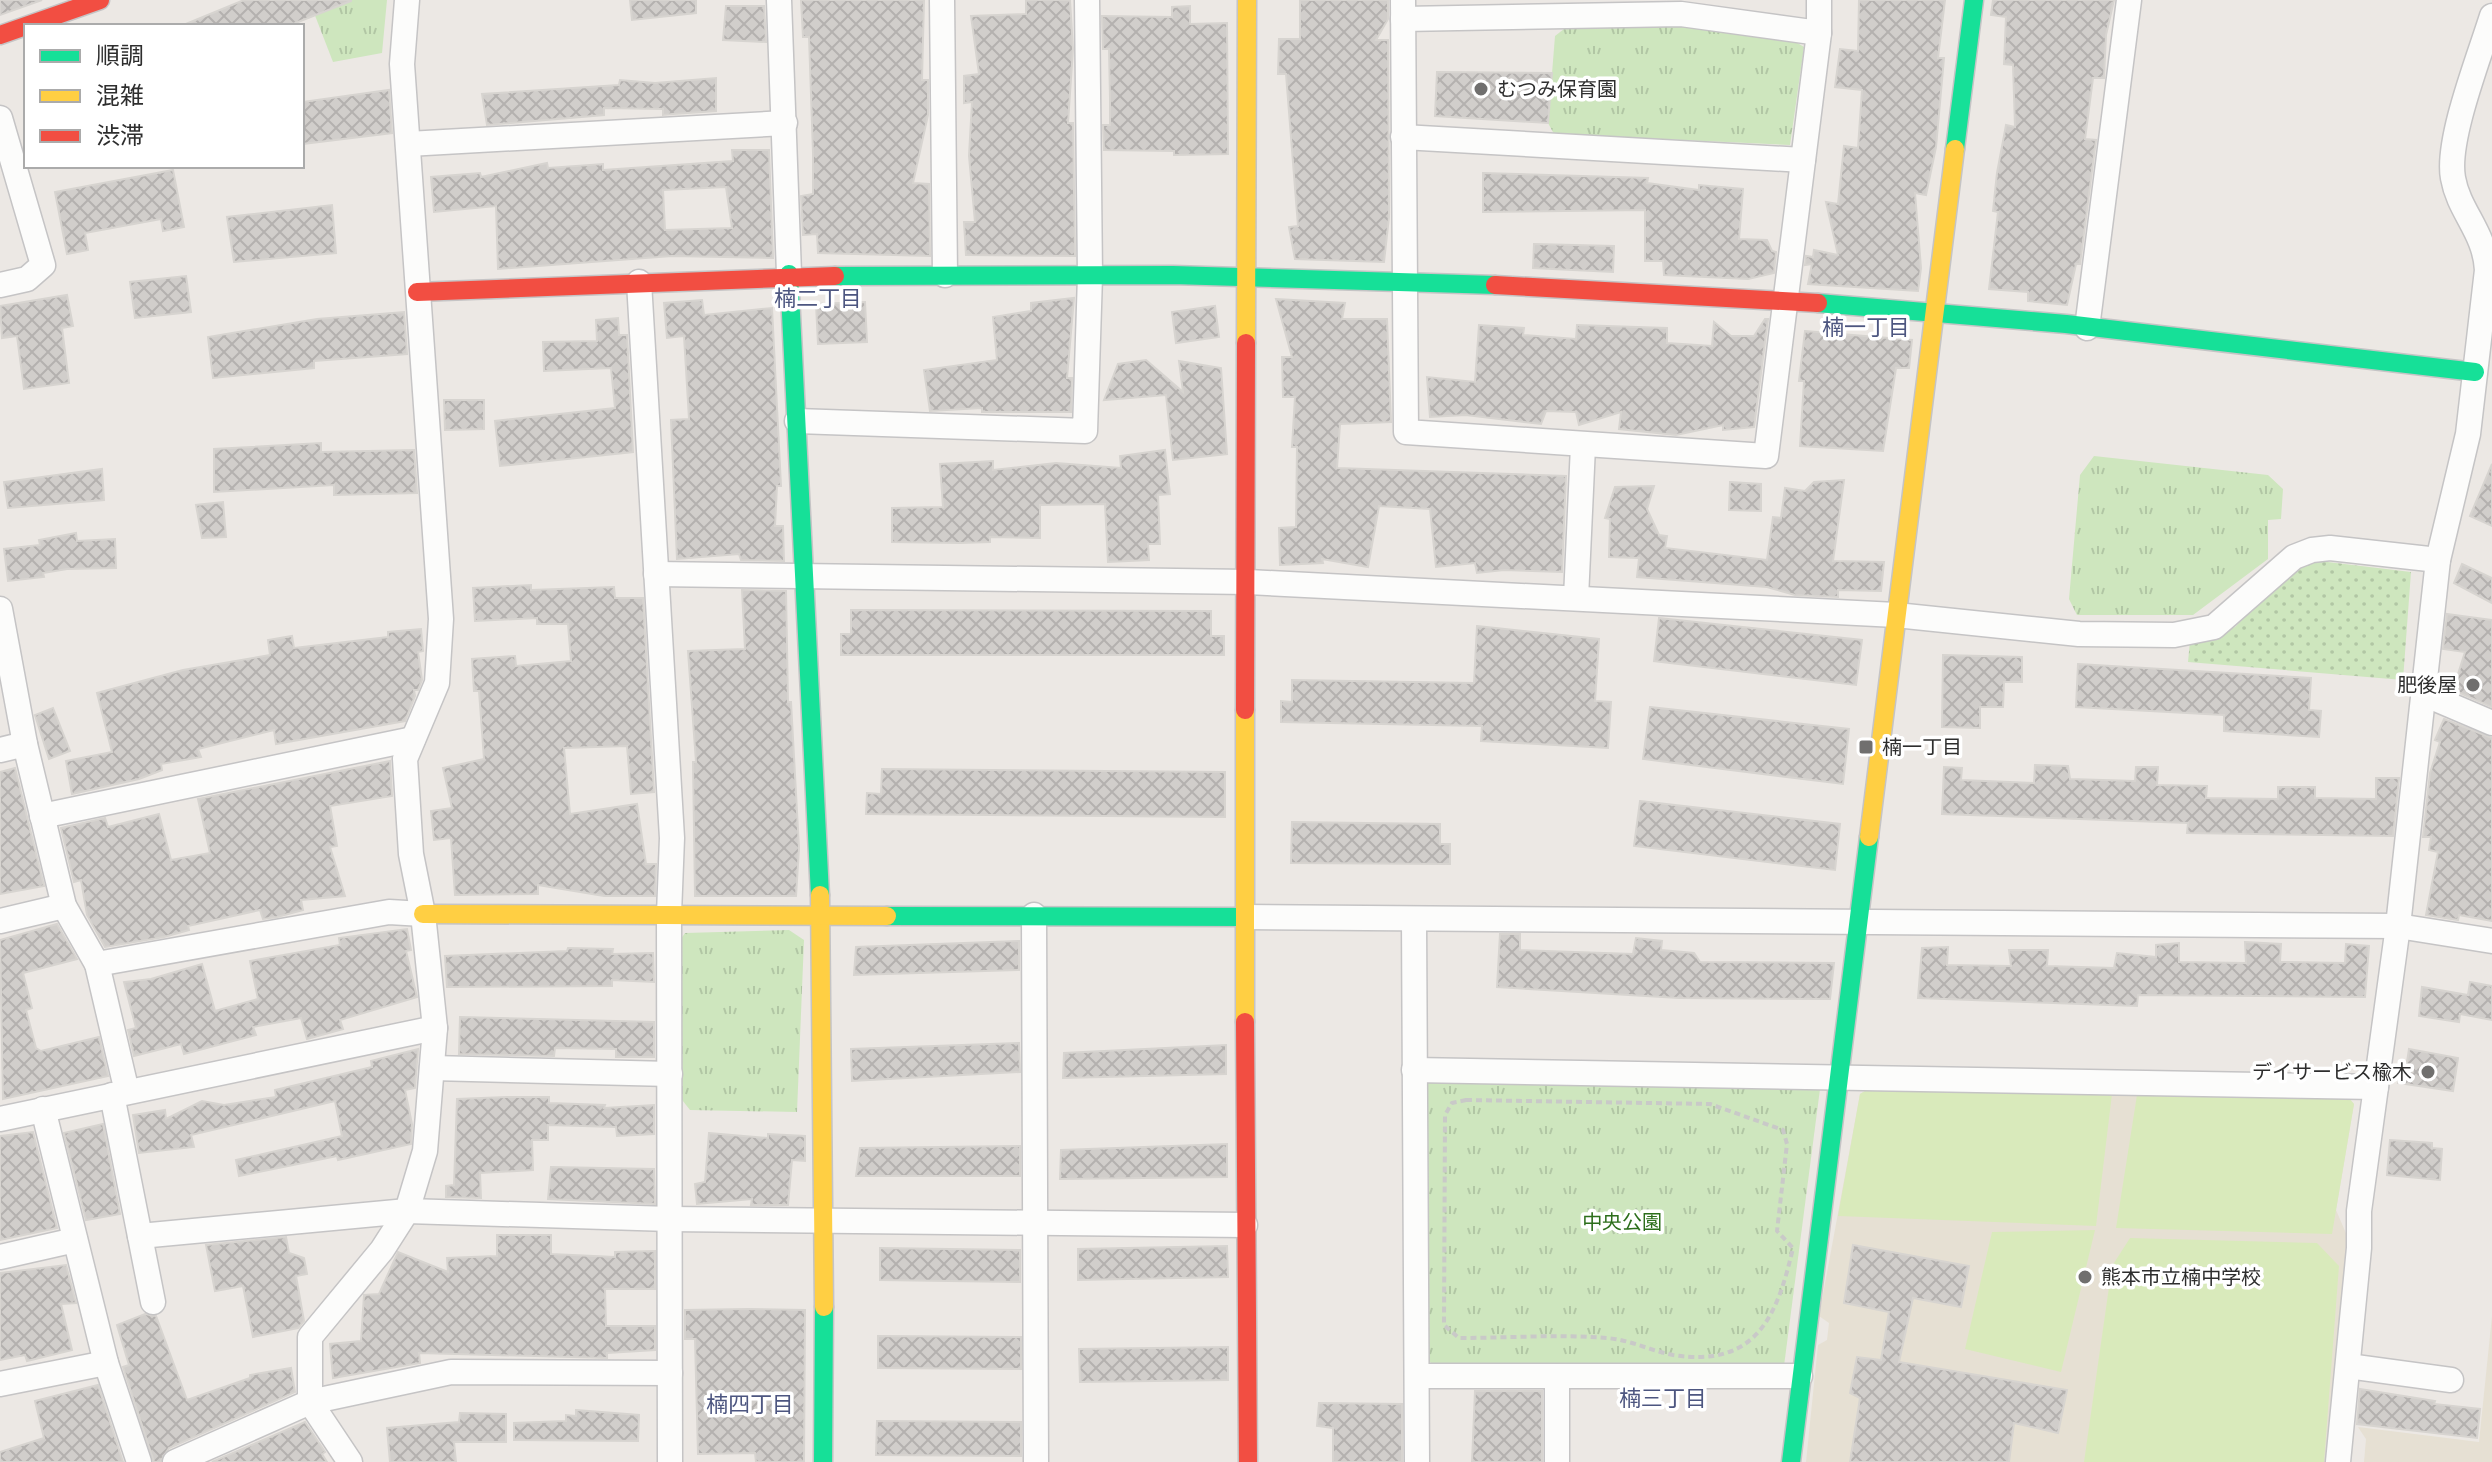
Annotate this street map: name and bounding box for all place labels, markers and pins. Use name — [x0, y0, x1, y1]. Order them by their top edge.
place label: むつみ保育園 — [1497, 75, 1617, 102]
marker: むつみ保育園 — [1472, 80, 1490, 98]
place label: 肥後屋 — [2397, 671, 2457, 698]
marker: 肥後屋 — [2464, 676, 2482, 694]
place label: 楠一丁目 — [1882, 733, 1962, 760]
marker: 楠一丁目 — [1857, 738, 1875, 756]
place label: デイサービス楡木 — [2252, 1058, 2412, 1085]
marker: デイサービス楡木 — [2419, 1063, 2437, 1081]
place label: 熊本市立楠中学校 — [2101, 1263, 2261, 1290]
marker: 熊本市立楠中学校 — [2076, 1268, 2094, 1286]

